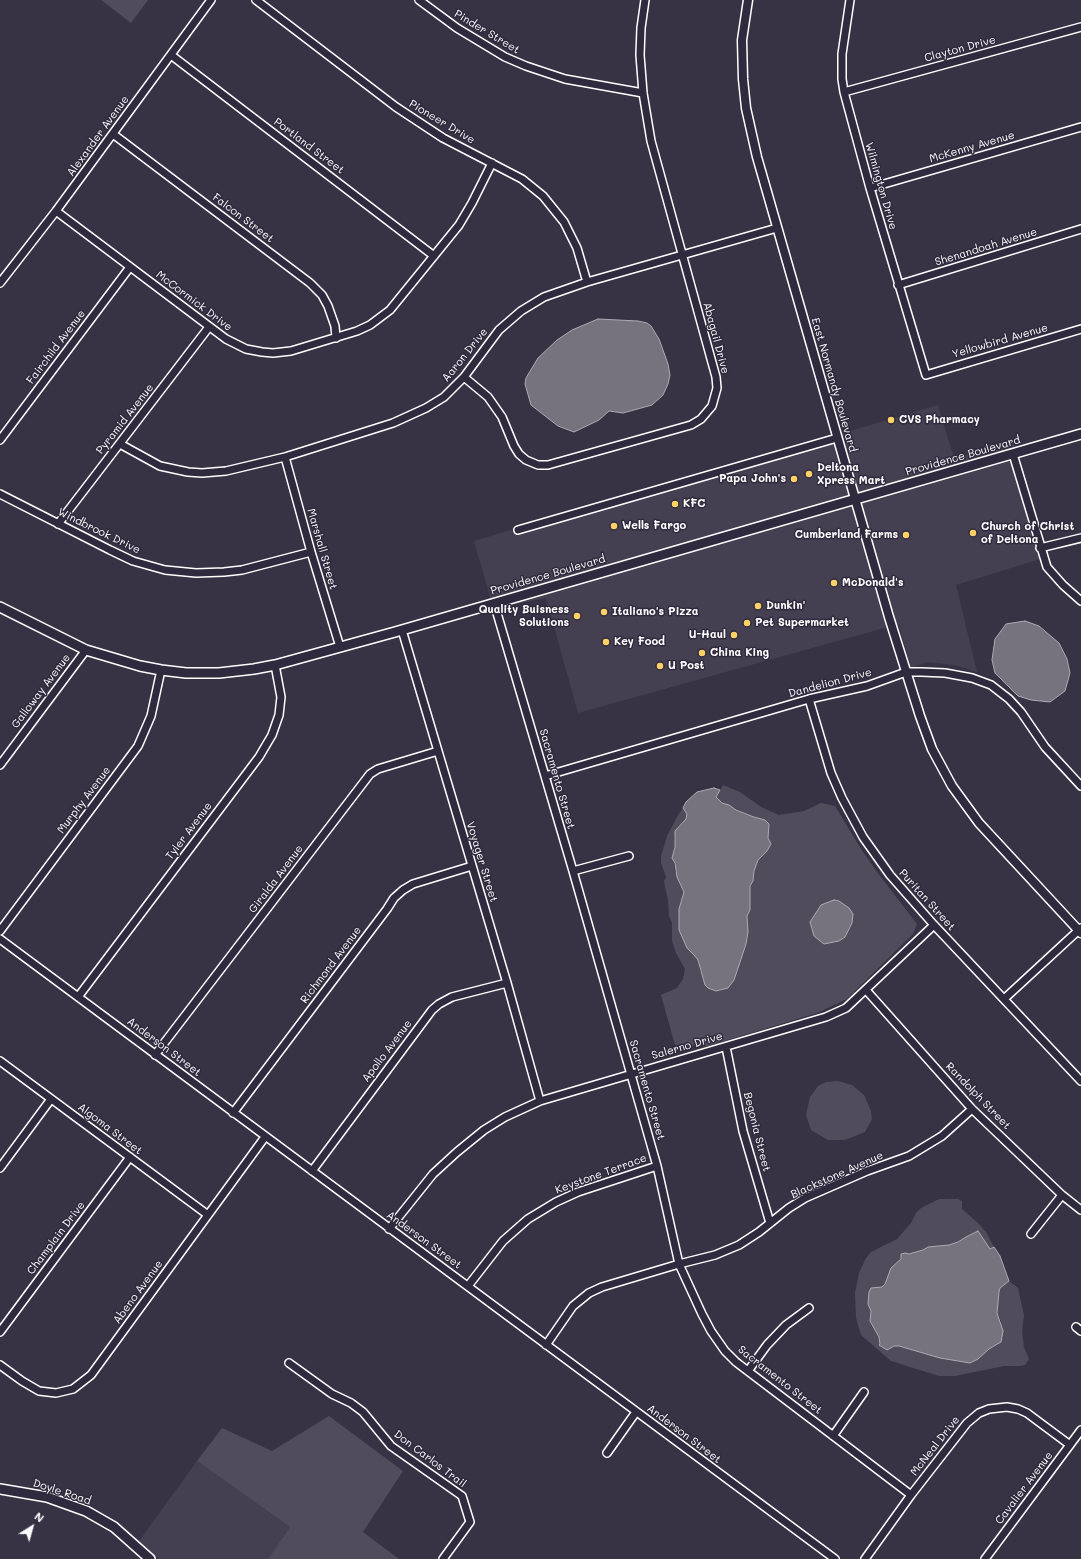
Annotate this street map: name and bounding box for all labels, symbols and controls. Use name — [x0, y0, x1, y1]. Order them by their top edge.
street label: Pinder Street — [452, 7, 522, 57]
street label: Clayton Drive — [923, 33, 997, 65]
street label: Alexander Avenue — [64, 93, 132, 179]
street label: Pioneer Drive — [407, 97, 477, 147]
street label: Portland Street — [271, 115, 347, 177]
street label: McKenny Avenue — [928, 128, 1016, 166]
street label: Wilmington Drive — [862, 141, 900, 231]
street label: Falcon Street — [210, 191, 276, 245]
street label: Shenandoah Avenue — [933, 225, 1039, 269]
street label: McCormick Drive — [153, 268, 235, 334]
street label: Abagail Drive — [700, 301, 732, 375]
street label: Fairchild Avenue — [24, 307, 88, 387]
street label: East Normandy Boulevard — [808, 316, 860, 454]
street label: Yellowbird Avenue — [951, 321, 1049, 361]
street label: Aaron Drive — [439, 326, 491, 384]
street label: Pyramid Avenue — [93, 381, 157, 457]
place label: CVS Pharmacy — [899, 413, 980, 427]
marker: CVS Pharmacy — [886, 415, 896, 425]
street label: Providence Boulevard — [904, 433, 1022, 479]
place label: Deltona Xpress Mart — [817, 461, 885, 487]
marker: Deltona Xpress Mart — [804, 469, 814, 479]
place label: Papa John's — [719, 472, 786, 486]
marker: Papa John's — [789, 474, 799, 484]
place label: KFC — [683, 497, 705, 511]
marker: KFC — [670, 499, 680, 509]
street label: Windbrook Drive — [56, 505, 142, 557]
street label: Marshall Street — [304, 507, 340, 591]
place label: Wells Fargo — [622, 519, 686, 533]
place label: Church of Christ of Deltona — [981, 520, 1074, 546]
marker: Wells Fargo — [609, 521, 619, 531]
place label: Cumberland Farms — [795, 528, 898, 542]
marker: Church of Christ of Deltona — [968, 528, 978, 538]
marker: Cumberland Farms — [901, 530, 911, 540]
street label: Providence Boulevard — [489, 552, 607, 598]
place label: McDonald's — [842, 576, 904, 590]
marker: McDonald's — [829, 578, 839, 588]
place label: Dunkin' — [766, 599, 805, 613]
marker: Dunkin' — [753, 601, 763, 611]
place label: Quality Buisness Solutions — [479, 603, 569, 629]
place label: Italiano's Pizza — [612, 605, 699, 619]
marker: Italiano's Pizza — [599, 607, 609, 617]
marker: Quality Buisness Solutions — [572, 611, 582, 621]
place label: Pet Supermarket — [755, 616, 849, 630]
marker: Pet Supermarket — [742, 618, 752, 628]
place label: U-Haul — [689, 628, 726, 642]
marker: U-Haul — [729, 630, 739, 640]
place label: Key Food — [614, 635, 665, 649]
marker: Key Food — [601, 637, 611, 647]
place label: China King — [710, 646, 769, 660]
marker: China King — [697, 648, 707, 658]
street label: Galloway Avenue — [9, 651, 73, 731]
place label: U Post — [668, 659, 704, 673]
marker: U Post — [655, 661, 665, 671]
street label: Dandelion Drive — [787, 666, 873, 700]
street label: Sacramento Street — [536, 727, 578, 831]
street label: Murphy Avenue — [54, 764, 114, 836]
street label: Tyler Avenue — [163, 800, 215, 862]
street label: Voyager Street — [463, 820, 501, 904]
street label: Giralda Avenue — [246, 842, 306, 916]
street label: Puritan Street — [896, 867, 958, 933]
street label: Richmond Avenue — [298, 924, 364, 1006]
street label: Anderson Street — [124, 1015, 204, 1079]
street label: Apollo Avenue — [359, 1017, 415, 1085]
street label: Salerno Drive — [650, 1030, 724, 1062]
street label: Sacramento Street — [626, 1038, 668, 1142]
street label: Randolph Street — [943, 1060, 1013, 1132]
street label: Begonia Street — [741, 1091, 773, 1173]
street label: Algoma Street — [75, 1100, 145, 1158]
street label: Blackstone Avenue — [789, 1149, 885, 1201]
street label: Keystone Terrace — [553, 1151, 649, 1197]
street label: Champlain Drive — [24, 1199, 88, 1277]
street label: Anderson Street — [384, 1208, 464, 1272]
street label: Abeno Avenue — [110, 1258, 166, 1326]
street label: Sacramento Street — [735, 1343, 825, 1417]
street label: Anderson Street — [644, 1402, 724, 1466]
street label: McNeal Drive — [908, 1413, 962, 1479]
street label: Don Carlos Trail — [391, 1428, 469, 1490]
street label: Cavalier Avenue — [992, 1449, 1056, 1527]
street label: Doyle Road — [31, 1476, 93, 1508]
north arrow — [12, 1507, 52, 1547]
text: N — [32, 1509, 47, 1526]

